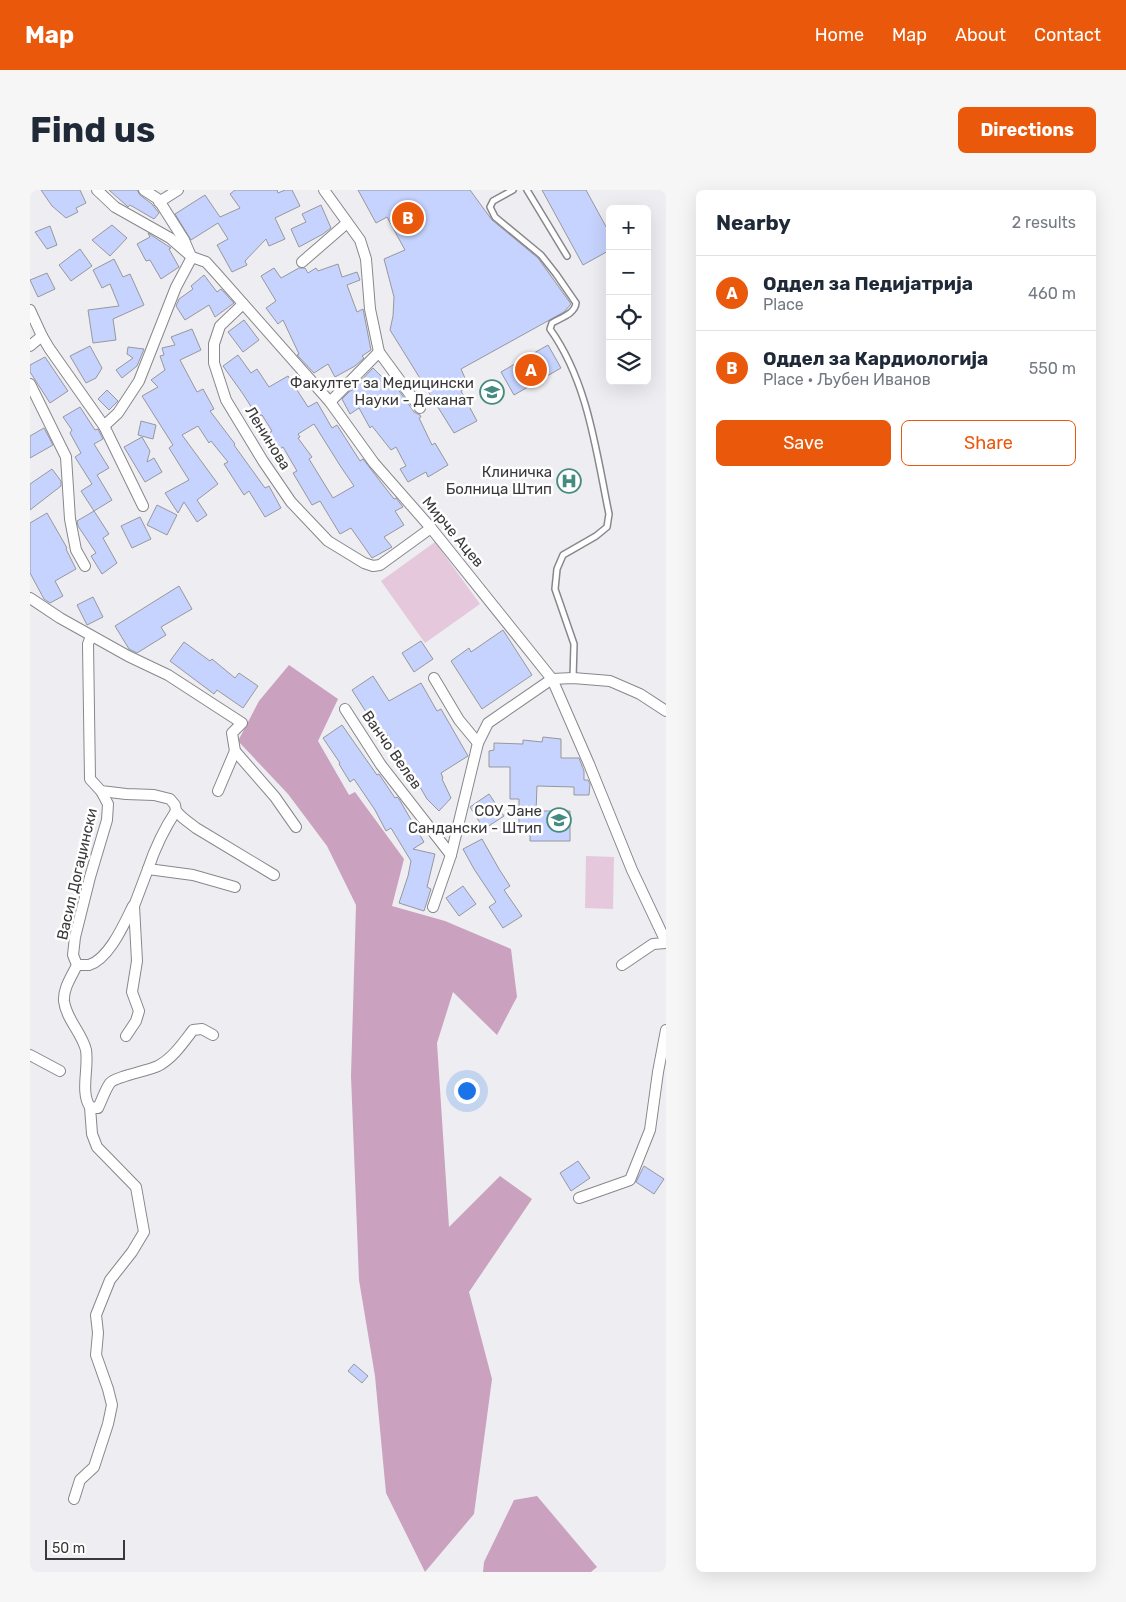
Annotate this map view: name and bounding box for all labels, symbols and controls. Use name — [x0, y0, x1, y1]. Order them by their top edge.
text: Map — [25, 21, 74, 49]
text: Home — [815, 24, 864, 46]
text: Map — [892, 24, 927, 46]
text: About — [955, 24, 1006, 46]
text: Contact — [1034, 24, 1101, 46]
button: Directions — [958, 107, 1096, 153]
text: Find us — [30, 109, 155, 151]
pin: B — [392, 199, 424, 237]
map controls — [606, 205, 651, 385]
button: + — [606, 205, 651, 250]
text: Nearby — [716, 210, 791, 235]
text: 2 results — [1012, 213, 1076, 232]
button: − — [606, 250, 651, 295]
text: Оддел за Педијатрија — [763, 272, 973, 295]
text: A — [726, 284, 738, 303]
text: 460 m — [1028, 284, 1076, 303]
button: locate — [606, 295, 651, 340]
text: Place — [763, 295, 804, 314]
button: layers — [606, 340, 651, 385]
text: Оддел за Кардиологија — [763, 347, 988, 370]
pin: A — [515, 351, 547, 389]
text: B — [726, 359, 738, 378]
text: 550 m — [1029, 359, 1076, 378]
text: Place · Љубен Иванов — [763, 370, 931, 389]
place label: Факултет за Медицински Науки - Деканат — [290, 374, 474, 409]
school or university icon: Факултет за Медицински Науки - Деканат — [479, 379, 505, 405]
street label: Ленинова — [241, 403, 295, 473]
button: Save — [716, 420, 891, 466]
button: Share — [901, 420, 1076, 466]
place label: Клиничка Болница Штип — [446, 463, 552, 498]
hospital icon: Клиничка Болница Штип — [556, 468, 582, 494]
street label: Мирче Ацев — [418, 493, 488, 571]
street label: Ванчо Велев — [358, 707, 426, 793]
place label: СОУ Јане Сандански - Штип — [408, 802, 542, 837]
street label: Васил Догаџински — [53, 806, 101, 942]
school or university icon: СОУ Јане Сандански - Штип — [546, 807, 572, 833]
your location — [454, 1078, 480, 1104]
scale bar — [45, 1537, 125, 1560]
text: 50 m — [52, 1540, 85, 1557]

